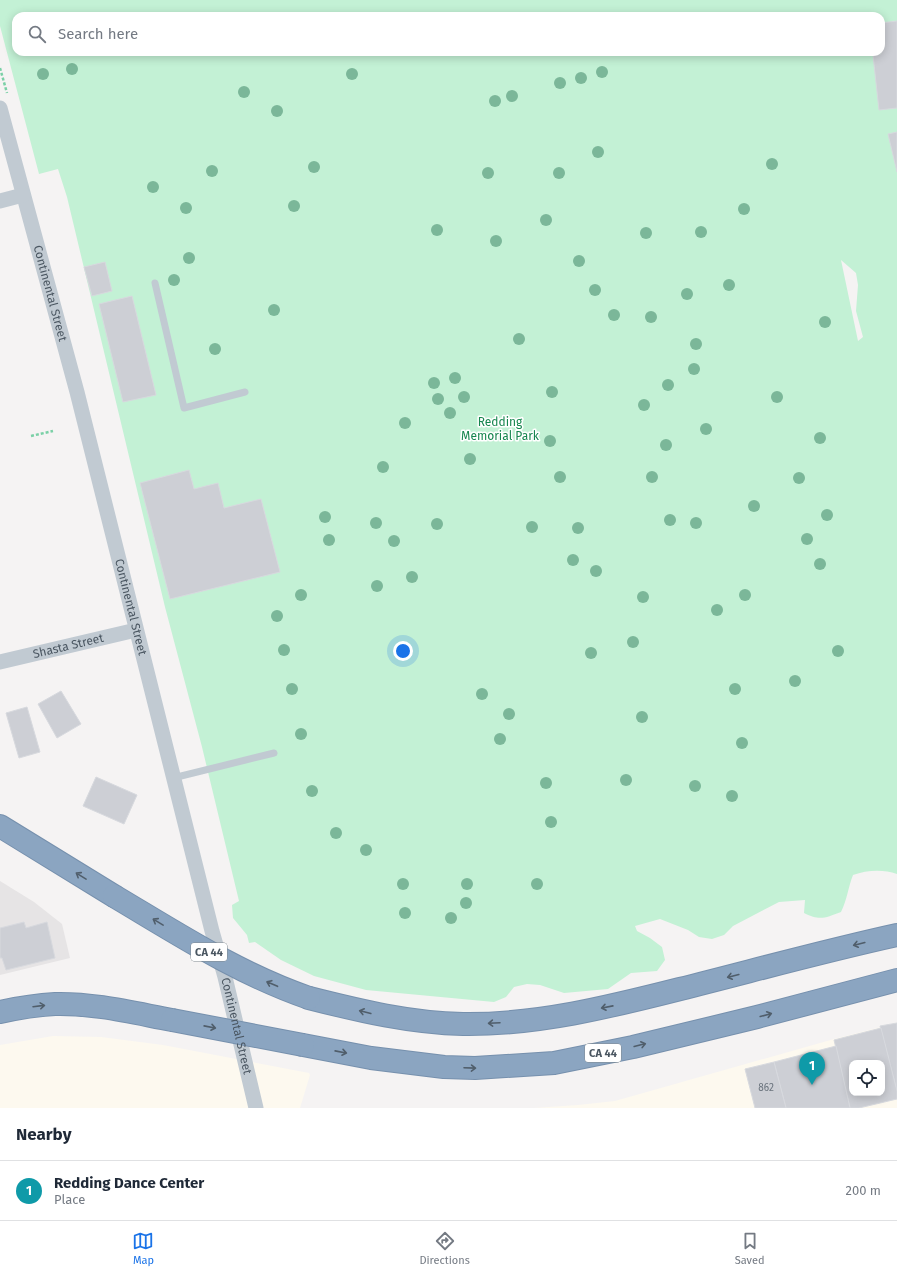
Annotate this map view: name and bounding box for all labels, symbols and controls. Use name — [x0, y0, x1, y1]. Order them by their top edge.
search box — [12, 12, 885, 56]
icon: search — [26, 23, 48, 45]
text: Search here — [58, 25, 138, 43]
street label: Continental Street — [31, 244, 70, 344]
park label: Redding Memorial Park — [461, 415, 540, 443]
street label: Continental Street — [112, 557, 150, 657]
street label: Shasta Street — [31, 631, 106, 661]
your location — [393, 641, 413, 661]
one-way arrow — [75, 871, 87, 879]
one-way arrow — [152, 918, 164, 926]
one-way arrow — [853, 941, 866, 948]
road number: CA 44 — [191, 943, 227, 961]
one-way arrow — [727, 973, 740, 980]
street label: Continental Street — [218, 976, 255, 1076]
one-way arrow — [267, 980, 279, 988]
one-way arrow — [32, 1002, 45, 1010]
one-way arrow — [601, 1003, 614, 1011]
one-way arrow — [359, 1008, 372, 1015]
one-way arrow — [760, 1011, 773, 1018]
one-way arrow — [488, 1019, 501, 1026]
one-way arrow — [203, 1024, 216, 1032]
one-way arrow — [633, 1041, 646, 1049]
road number: CA 44 — [585, 1044, 621, 1062]
one-way arrow — [334, 1049, 347, 1057]
pin: 1 — [799, 1052, 825, 1085]
map controls — [849, 1060, 885, 1096]
button: locate — [849, 1060, 885, 1096]
one-way arrow — [463, 1064, 476, 1072]
house number: 862 — [758, 1082, 774, 1094]
text: Nearby — [16, 1124, 71, 1145]
text: Redding Dance Center — [54, 1174, 204, 1192]
text: 1 — [26, 1183, 32, 1198]
text: 200 m — [845, 1183, 881, 1198]
text: Place — [54, 1192, 85, 1207]
tab: Map — [132, 1230, 154, 1267]
tab: Directions — [419, 1230, 470, 1267]
tab: Saved — [735, 1230, 765, 1267]

